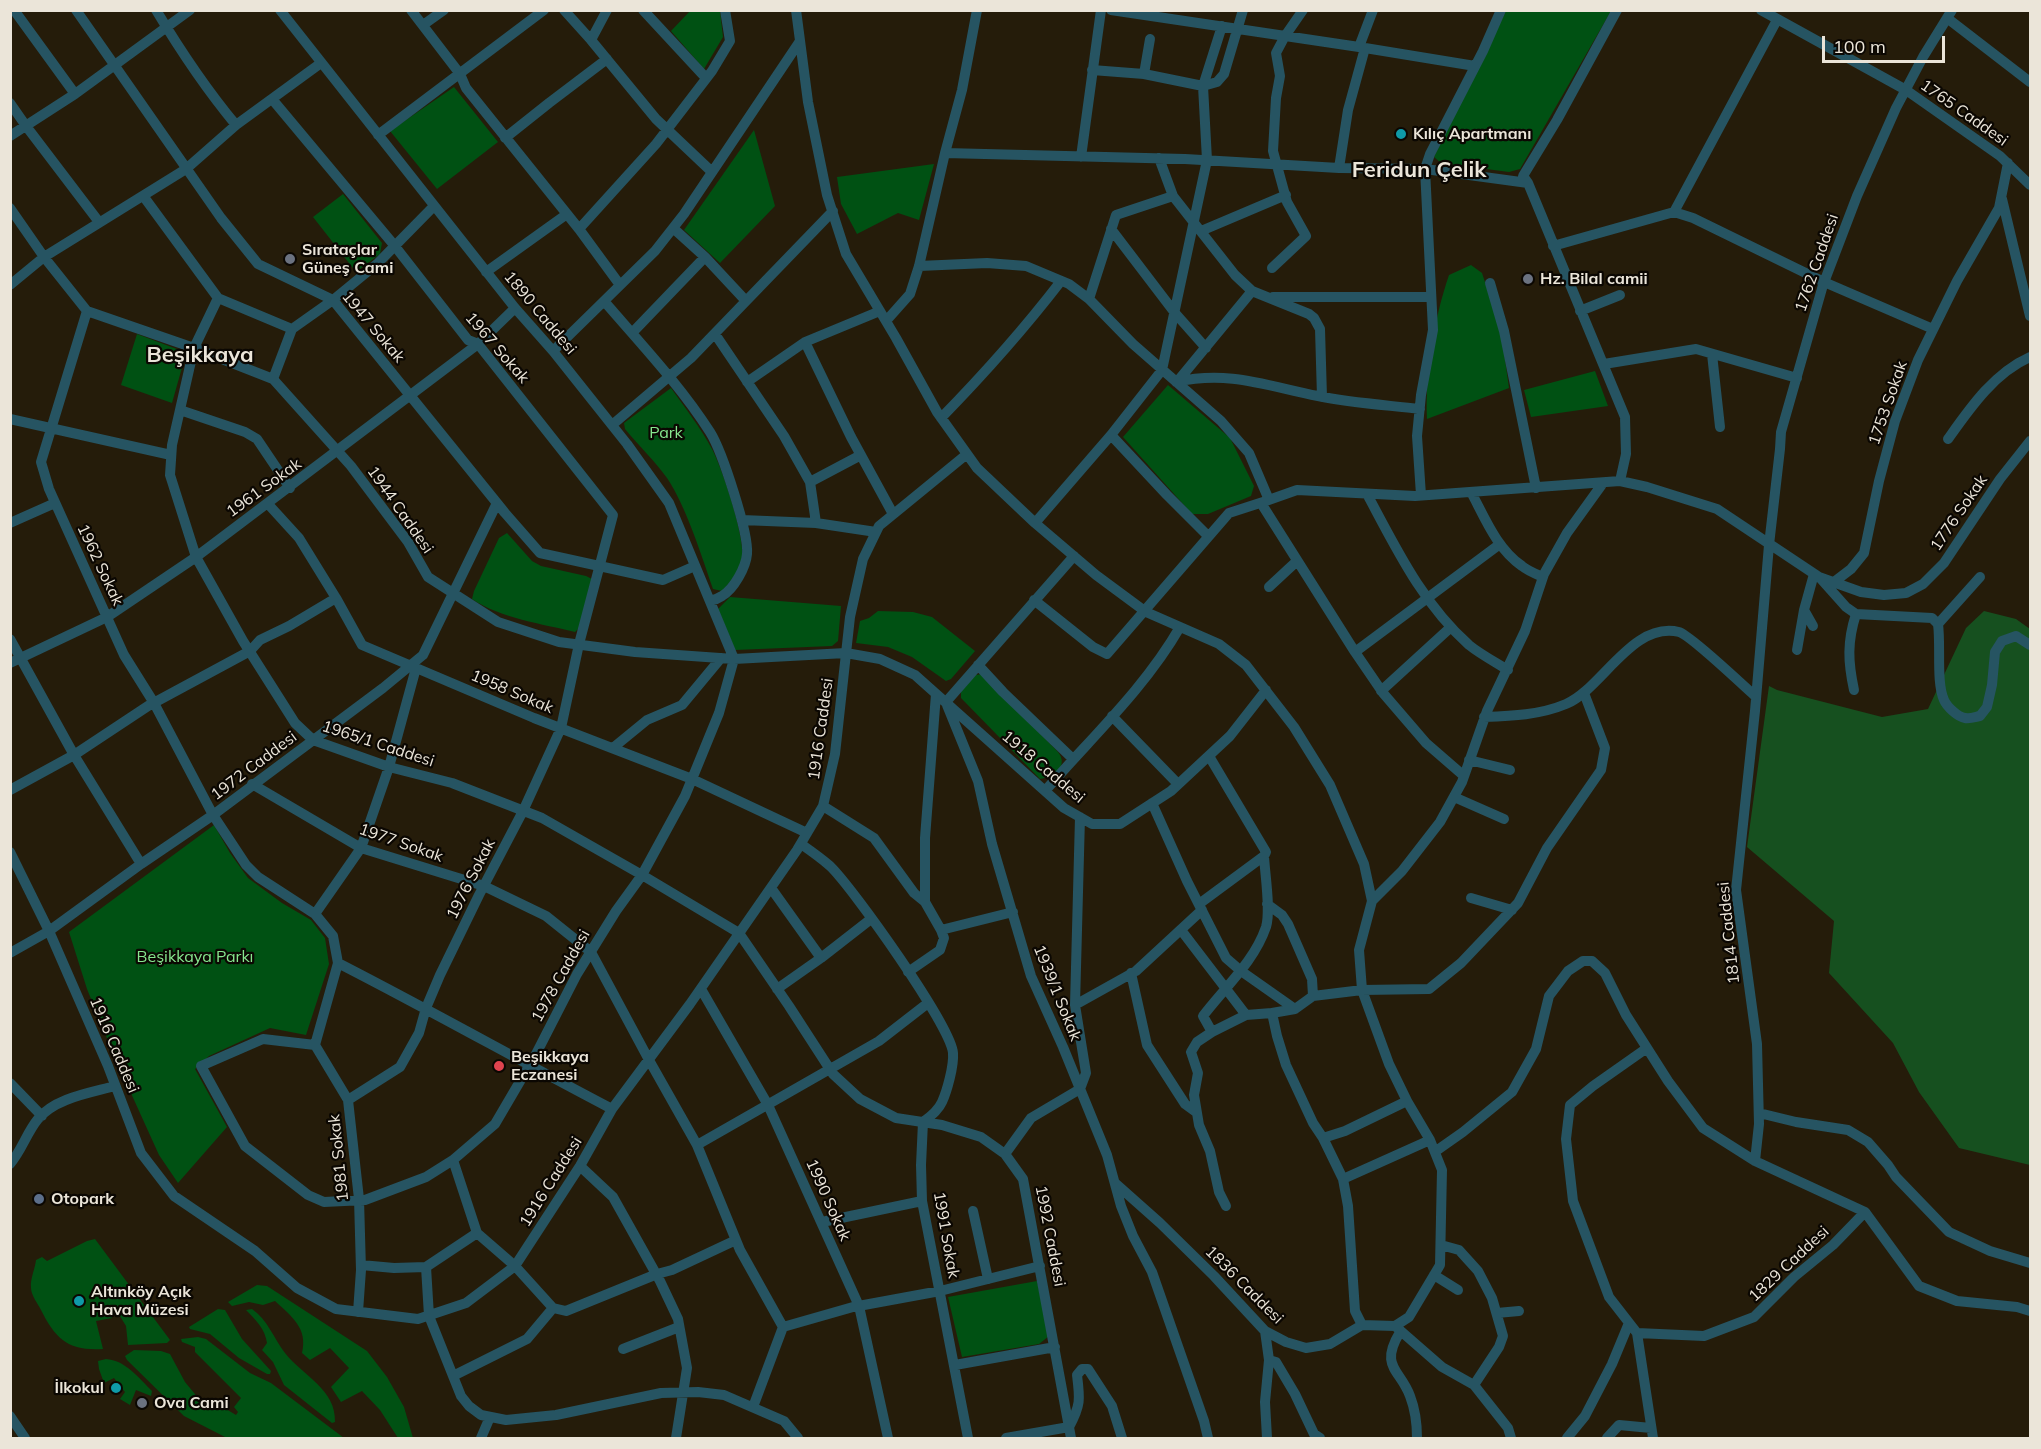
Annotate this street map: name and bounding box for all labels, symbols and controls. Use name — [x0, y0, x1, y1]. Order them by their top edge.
scale bar — [1825, 24, 1948, 62]
text: 100 m — [1833, 35, 1886, 58]
street label: 1765 Caddesi — [1917, 76, 2011, 150]
place label: Kılıç Apartmanı — [1413, 124, 1531, 144]
marker: Kılıç Apartmanı — [1394, 127, 1408, 141]
district label: Feridun Çelik — [1352, 157, 1486, 183]
street label: 1762 Caddesi — [1791, 211, 1843, 315]
place label: Sırataçlar Güneş Cami — [302, 240, 393, 278]
marker: Sırataçlar Güneş Cami — [283, 252, 297, 266]
street label: 1890 Caddesi — [500, 268, 580, 358]
place label: Hz. Bilal camii — [1540, 269, 1648, 289]
marker: Hz. Bilal camii — [1521, 272, 1535, 286]
street label: 1947 Sokak — [337, 287, 409, 367]
street label: 1967 Sokak — [461, 309, 533, 387]
district label: Beşikkaya — [146, 342, 254, 368]
street label: 1753 Sokak — [1865, 358, 1911, 448]
park label: Park — [649, 423, 683, 443]
street label: 1961 Sokak — [223, 454, 305, 522]
street label: 1944 Caddesi — [363, 463, 437, 557]
street label: 1776 Sokak — [1927, 471, 1991, 555]
street label: 1962 Sokak — [73, 521, 127, 609]
street label: 1958 Sokak — [468, 666, 556, 718]
street label: 1916 Caddesi — [804, 677, 838, 781]
street label: 1965/1 Caddesi — [320, 717, 436, 771]
street label: 1972 Caddesi — [207, 727, 301, 805]
street label: 1918 Caddesi — [998, 727, 1088, 807]
street label: 1977 Sokak — [356, 820, 446, 866]
street label: 1976 Sokak — [443, 836, 499, 922]
street label: 1814 Caddesi — [1714, 881, 1744, 985]
street label: 1978 Caddesi — [528, 927, 594, 1025]
street label: 1939/1 Sokak — [1029, 942, 1085, 1044]
park label: Beşikkaya Parkı — [137, 947, 253, 967]
street label: 1916 Caddesi — [85, 994, 143, 1096]
place label: Beşikkaya Eczanesi — [511, 1047, 589, 1085]
marker: Beşikkaya Eczanesi — [492, 1059, 506, 1073]
street label: 1981 Sokak — [325, 1113, 353, 1203]
street label: 1916 Caddesi — [516, 1133, 586, 1231]
street label: 1990 Sokak — [801, 1156, 855, 1244]
street label: 1992 Caddesi — [1031, 1184, 1069, 1288]
place label: Otopark — [51, 1189, 114, 1209]
street label: 1991 Sokak — [929, 1190, 963, 1280]
marker: Otopark — [32, 1192, 46, 1206]
street label: 1829 Caddesi — [1745, 1222, 1833, 1306]
street label: 1836 Caddesi — [1201, 1242, 1287, 1328]
place label: Altınköy Açık Hava Müzesi — [91, 1282, 191, 1320]
marker: Altınköy Açık Hava Müzesi — [72, 1294, 86, 1308]
place label: İlkokul — [55, 1378, 104, 1398]
marker: İlkokul — [109, 1381, 123, 1395]
place label: Ova Cami — [154, 1393, 229, 1413]
marker: Ova Cami — [135, 1396, 149, 1410]

